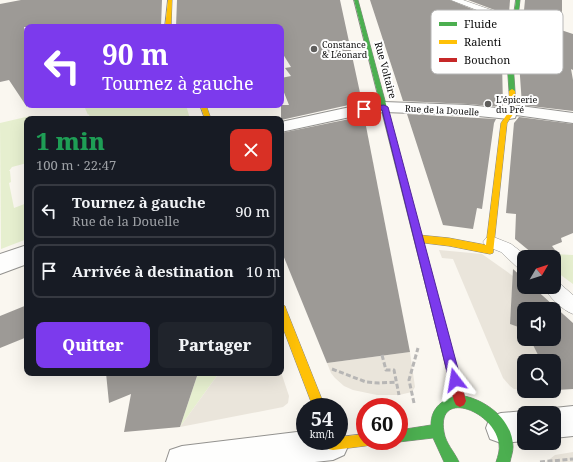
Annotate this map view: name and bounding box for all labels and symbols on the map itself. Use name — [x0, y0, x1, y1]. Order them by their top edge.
legend — [431, 10, 563, 74]
text: Fluide — [464, 16, 497, 31]
text: Ralenti — [464, 34, 502, 49]
place label: Constance & Léonard — [322, 38, 368, 61]
street label: Rue Voltaire — [372, 40, 400, 100]
marker: Constance & Léonard — [309, 44, 319, 54]
text: Bouchon — [464, 52, 510, 67]
pin — [347, 92, 381, 126]
place label: L'épicerie du Pré — [496, 93, 537, 116]
marker: L'épicerie du Pré — [483, 99, 493, 109]
street label: Rue de la Douelle — [405, 102, 480, 118]
north arrow — [517, 250, 561, 294]
position arrow — [434, 359, 476, 401]
speed limit sign: 60 — [356, 398, 408, 450]

